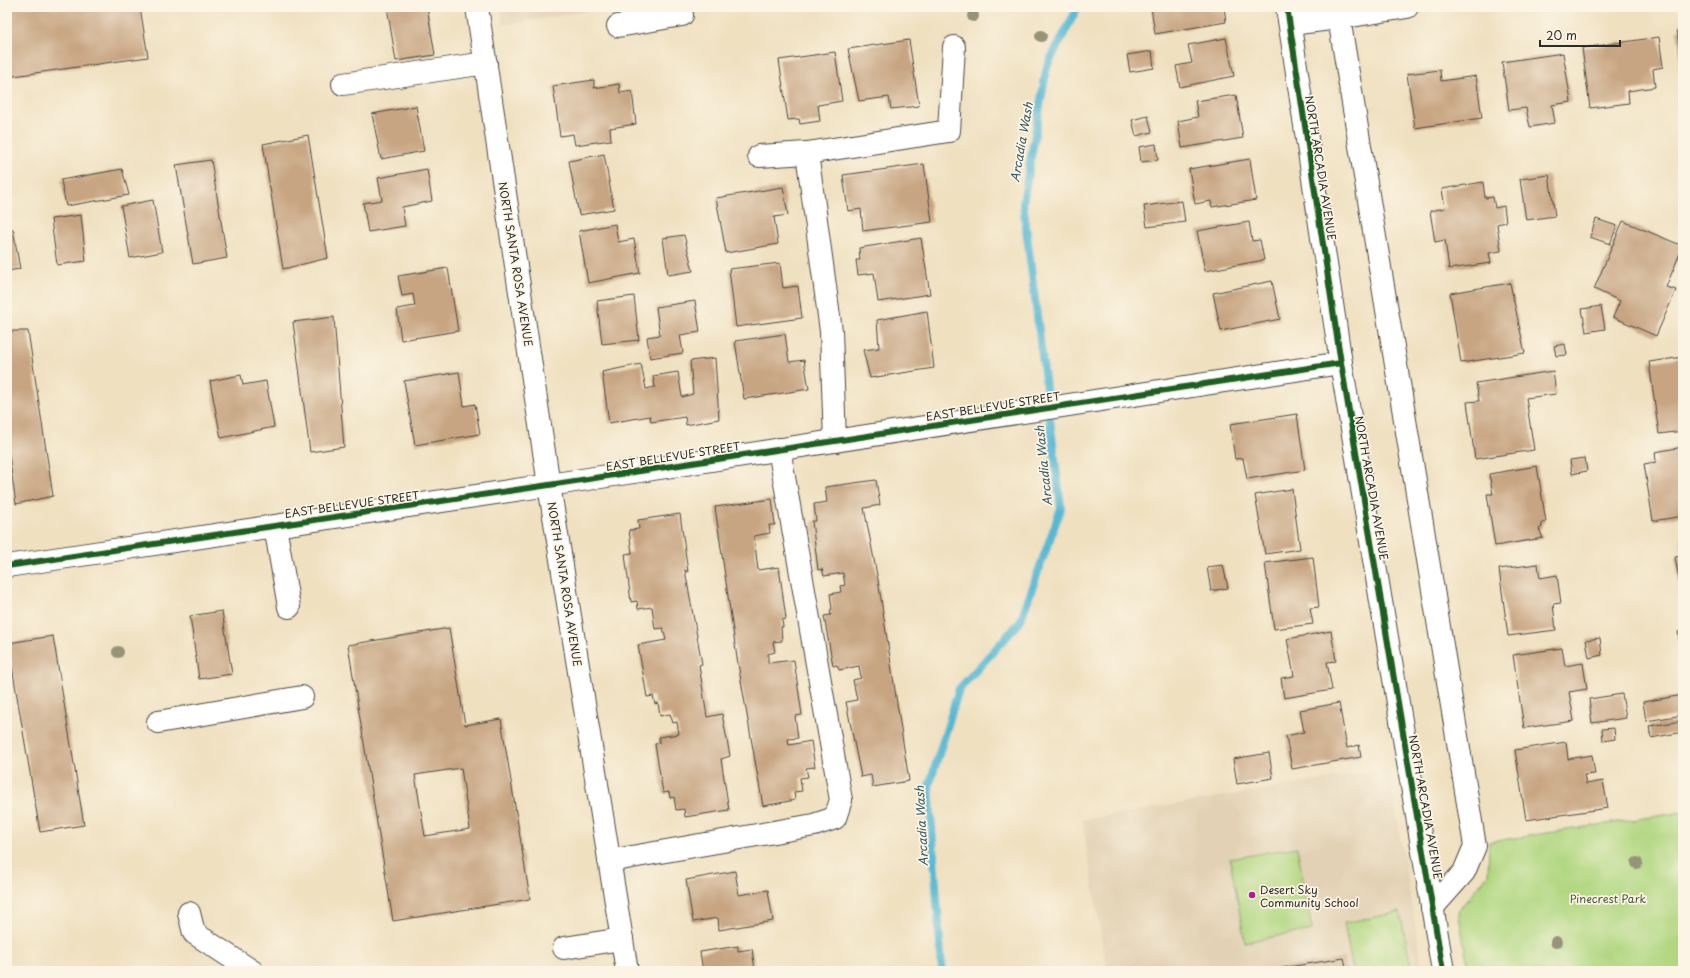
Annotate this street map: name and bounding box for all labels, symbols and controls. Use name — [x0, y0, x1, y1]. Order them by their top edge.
scale bar — [1540, 22, 1620, 48]
text: 20 m — [1546, 26, 1577, 44]
street label: NORTH ARCADIA AVENUE — [1301, 94, 1341, 242]
water label: Arcadia Wash — [1005, 100, 1037, 183]
street label: NORTH SANTA ROSA AVENUE — [495, 180, 537, 348]
street label: EAST BELLEVUE STREET — [924, 387, 1062, 425]
street label: NORTH ARCADIA AVENUE — [1351, 414, 1393, 562]
water label: Arcadia Wash — [1030, 424, 1056, 507]
street label: EAST BELLEVUE STREET — [604, 437, 742, 475]
street label: EAST BELLEVUE STREET — [283, 486, 421, 522]
street label: NORTH SANTA ROSA AVENUE — [544, 500, 586, 668]
street label: NORTH ARCADIA AVENUE — [1405, 733, 1447, 881]
water label: Arcadia Wash — [910, 784, 932, 867]
place label: Desert Sky Community School — [1260, 881, 1359, 911]
marker: Desert Sky Community School — [1247, 890, 1257, 900]
park label: Pinecrest Park — [1570, 890, 1647, 907]

